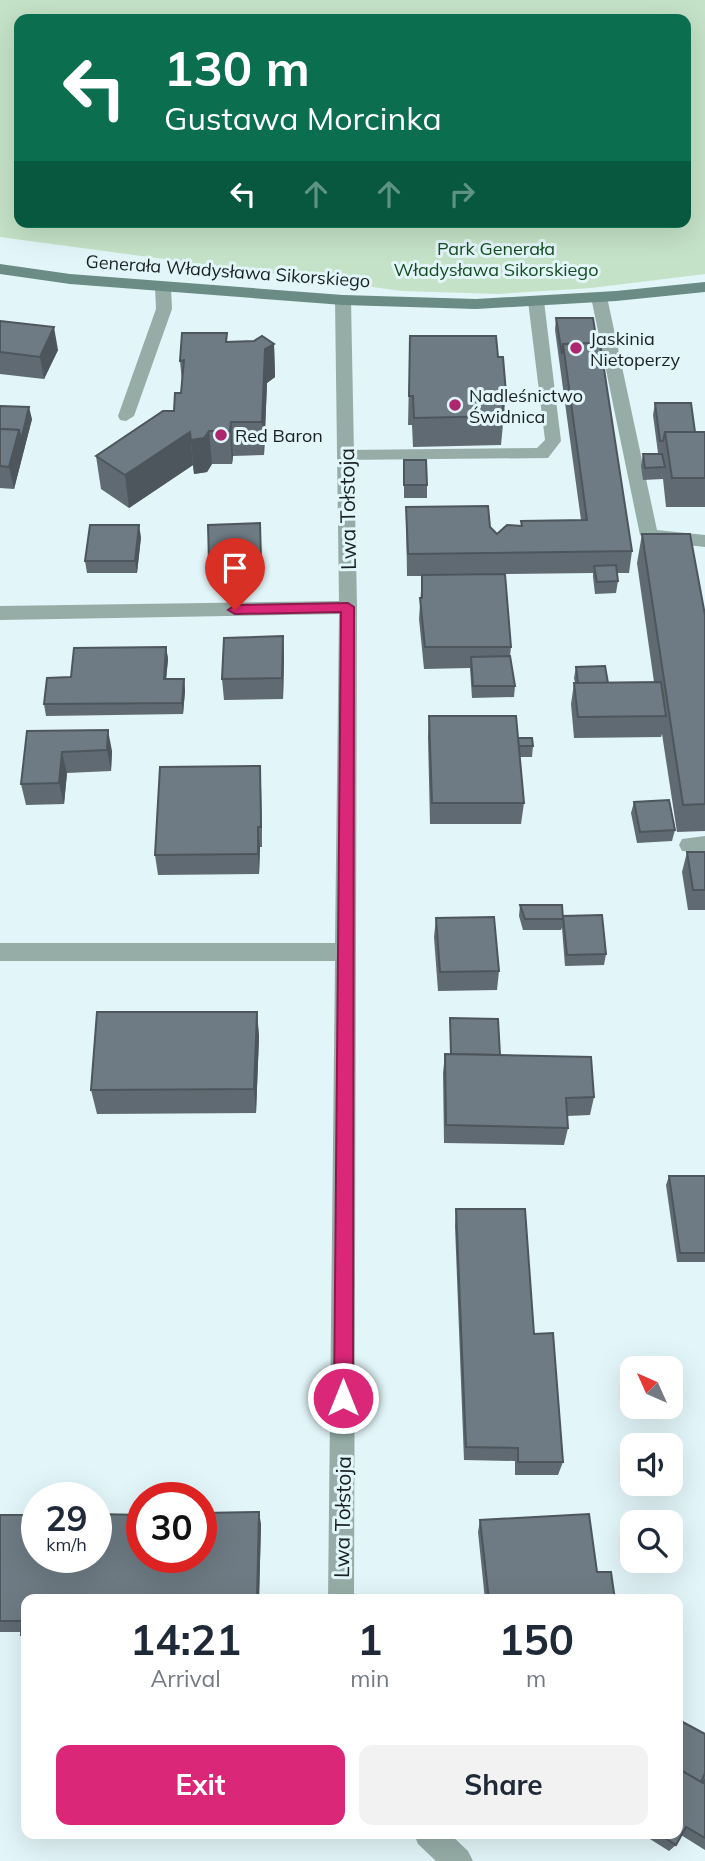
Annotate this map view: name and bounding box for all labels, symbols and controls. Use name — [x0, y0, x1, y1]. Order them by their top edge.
text: 130 m — [164, 37, 310, 98]
icon: left — [49, 42, 140, 133]
text: Gustawa Morcinka — [164, 98, 442, 138]
icon: left — [224, 175, 262, 213]
icon: ahead — [297, 175, 335, 213]
icon: ahead — [370, 175, 408, 213]
icon: right — [443, 175, 481, 213]
park label: Park Generała Władysława Sikorskiego — [394, 237, 598, 281]
street label: Generała Władysława Sikorskiego — [85, 250, 371, 292]
place label: Jaskinia Nietoperzy — [590, 327, 680, 371]
marker: Jaskinia Nietoperzy — [568, 340, 584, 356]
place label: Nadleśnictwo Świdnica — [469, 384, 583, 428]
marker: Nadleśnictwo Świdnica — [447, 397, 463, 413]
place label: Red Baron — [235, 424, 323, 447]
marker: Red Baron — [213, 427, 229, 443]
street label: Lwa Tołstoja — [333, 448, 361, 570]
pin — [205, 538, 265, 610]
icon: arrive — [216, 549, 254, 587]
north arrow — [620, 1356, 682, 1419]
map controls — [620, 1356, 683, 1573]
position arrow — [306, 1361, 380, 1435]
button: sound — [620, 1433, 683, 1496]
street label: Lwa Tołstoja — [328, 1456, 356, 1578]
speed limit sign: 30 — [126, 1482, 217, 1573]
text: 29 — [45, 1496, 88, 1540]
button: search — [620, 1510, 683, 1573]
text: km/h — [46, 1533, 87, 1556]
text: 14:21 — [130, 1613, 241, 1666]
text: 1 — [357, 1613, 382, 1666]
text: 150 — [498, 1613, 574, 1666]
text: Arrival — [150, 1664, 221, 1693]
text: min — [350, 1664, 389, 1693]
text: m — [526, 1664, 546, 1693]
button: Exit — [56, 1745, 345, 1825]
button: Share — [359, 1745, 648, 1825]

